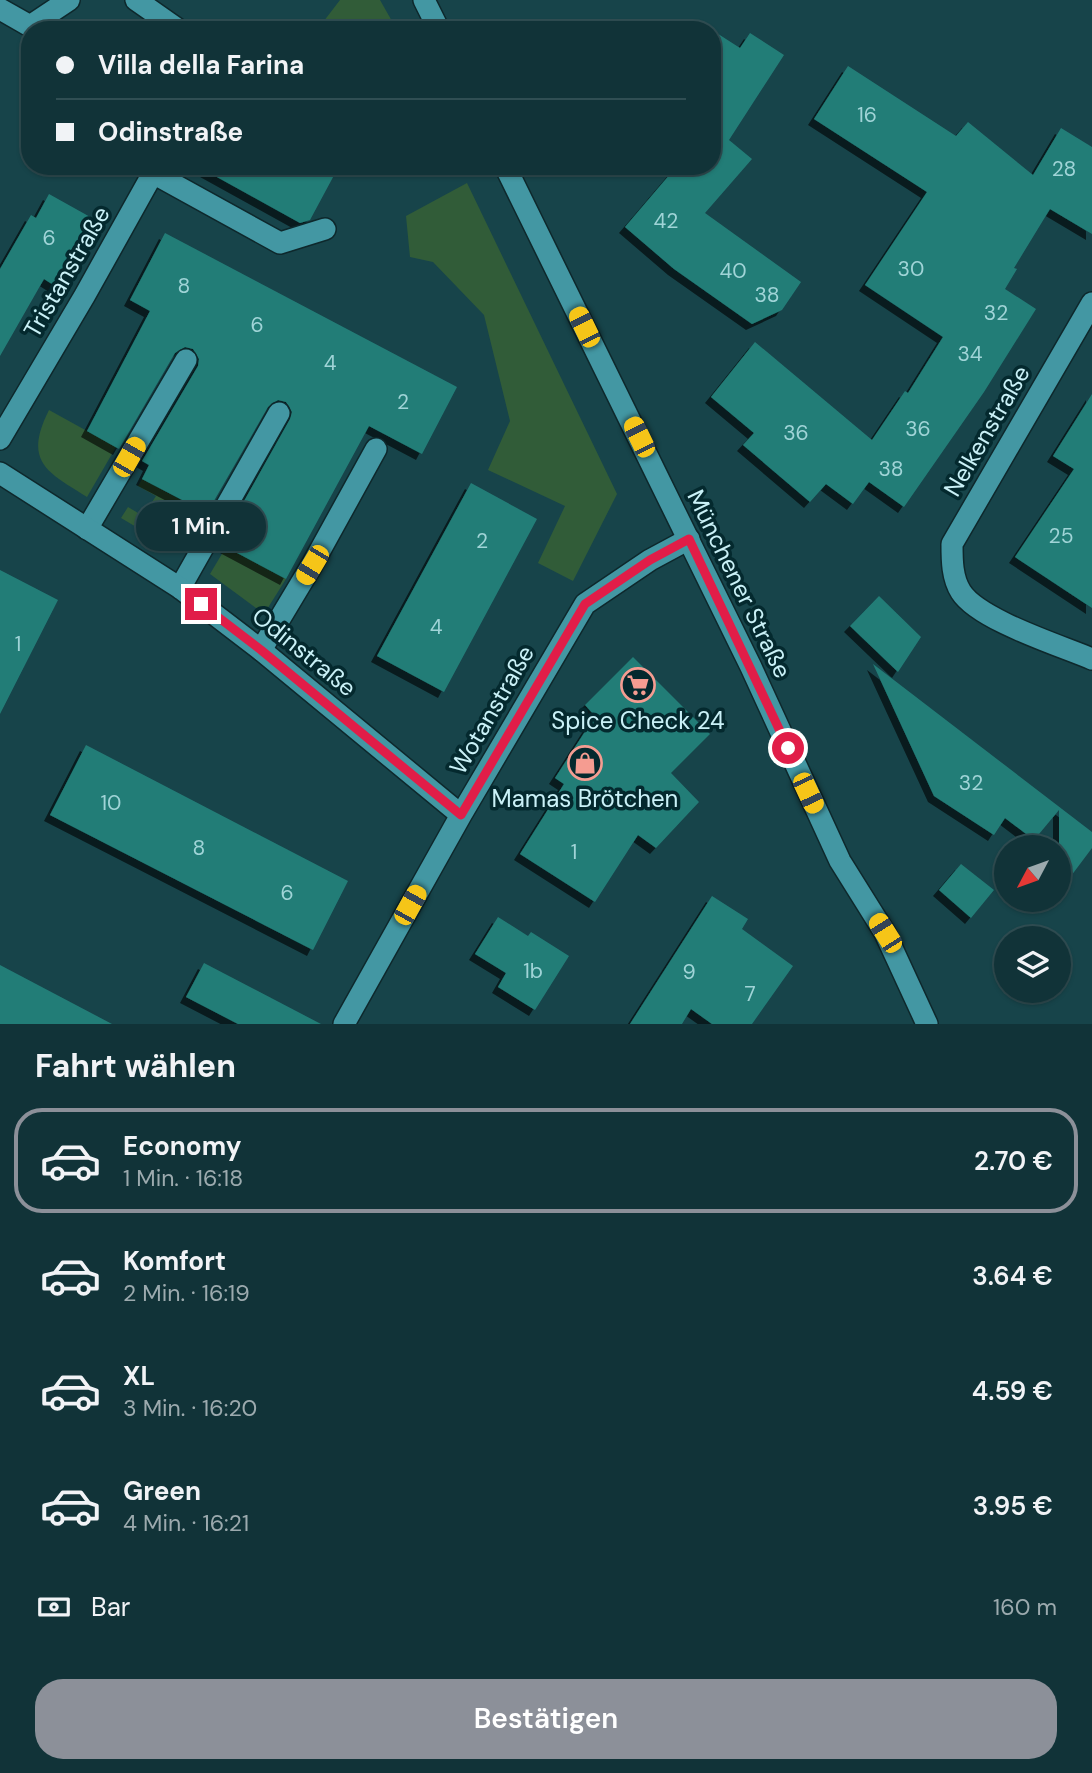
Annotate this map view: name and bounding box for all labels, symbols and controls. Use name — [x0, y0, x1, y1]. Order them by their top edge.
text: Villa della Farina — [98, 48, 304, 82]
house number: 16 — [857, 101, 877, 129]
text: Odinstraße — [98, 115, 243, 149]
house number: 28 — [1052, 155, 1076, 183]
street label: Tristanstraße — [17, 201, 117, 343]
house number: 42 — [654, 207, 678, 235]
house number: 6 — [42, 224, 56, 252]
house number: 30 — [898, 255, 924, 283]
house number: 40 — [719, 257, 747, 285]
house number: 8 — [178, 272, 190, 300]
house number: 38 — [754, 281, 780, 309]
house number: 32 — [984, 299, 1008, 327]
car — [566, 304, 603, 350]
house number: 6 — [250, 311, 264, 339]
house number: 34 — [957, 340, 983, 368]
house number: 4 — [324, 349, 337, 377]
street label: Nelkenstraße — [937, 360, 1037, 502]
house number: 2 — [397, 388, 409, 416]
car — [621, 414, 658, 460]
house number: 36 — [905, 415, 931, 443]
house number: 36 — [783, 419, 809, 447]
car — [110, 434, 149, 480]
house number: 38 — [878, 455, 904, 483]
street label: Münchener Straße — [680, 484, 799, 683]
callout: 1 Min. — [136, 503, 266, 552]
text: 1 Min. — [171, 511, 231, 541]
house number: 25 — [1049, 522, 1073, 550]
house number: 2 — [476, 527, 488, 555]
car — [293, 542, 332, 588]
route end — [185, 588, 217, 620]
street label: Odinstraße — [246, 600, 363, 703]
house number: 4 — [430, 613, 443, 641]
house number: 1 — [15, 630, 21, 658]
street label: Wotanstraße — [442, 640, 541, 780]
supermarket icon: Spice Check 24 — [619, 666, 657, 704]
place label: Spice Check 24 — [551, 705, 725, 736]
route start — [772, 732, 804, 764]
shop icon: Mamas Brötchen — [566, 744, 604, 782]
house number: 32 — [959, 769, 983, 797]
car — [790, 770, 827, 816]
place label: Mamas Brötchen — [492, 783, 678, 814]
house number: 10 — [101, 789, 121, 817]
house number: 8 — [193, 834, 205, 862]
north arrow — [994, 835, 1071, 912]
map controls — [994, 835, 1071, 1003]
house number: 1 — [571, 838, 577, 866]
house number: 6 — [280, 879, 294, 907]
car — [391, 882, 430, 928]
car — [865, 910, 906, 956]
button: layers — [994, 926, 1071, 1003]
house number: 1b — [523, 957, 543, 985]
house number: 9 — [682, 958, 696, 986]
house number: 7 — [744, 980, 756, 1008]
text: Fahrt wählen — [35, 1045, 236, 1087]
icon: car — [39, 1129, 102, 1192]
text: Economy — [123, 1129, 241, 1163]
text: 2.70 € — [974, 1144, 1053, 1178]
text: 1 Min. · 16:18 — [123, 1163, 243, 1193]
icon: car — [39, 1244, 102, 1307]
text: Komfort — [123, 1244, 226, 1278]
text: 3.64 € — [972, 1259, 1053, 1293]
text: 2 Min. · 16:19 — [123, 1278, 250, 1308]
icon: car — [39, 1359, 102, 1422]
text: XL — [123, 1359, 155, 1393]
text: 4.59 € — [972, 1374, 1053, 1408]
text: 3 Min. · 16:20 — [123, 1393, 257, 1423]
icon: car — [39, 1474, 102, 1537]
text: Green — [123, 1474, 201, 1508]
text: 3.95 € — [973, 1489, 1053, 1523]
text: 4 Min. · 16:21 — [123, 1508, 249, 1538]
icon: cash — [35, 1588, 73, 1626]
text: Bar — [91, 1590, 130, 1624]
text: 160 m — [993, 1592, 1057, 1622]
button: Bestätigen — [35, 1679, 1057, 1759]

